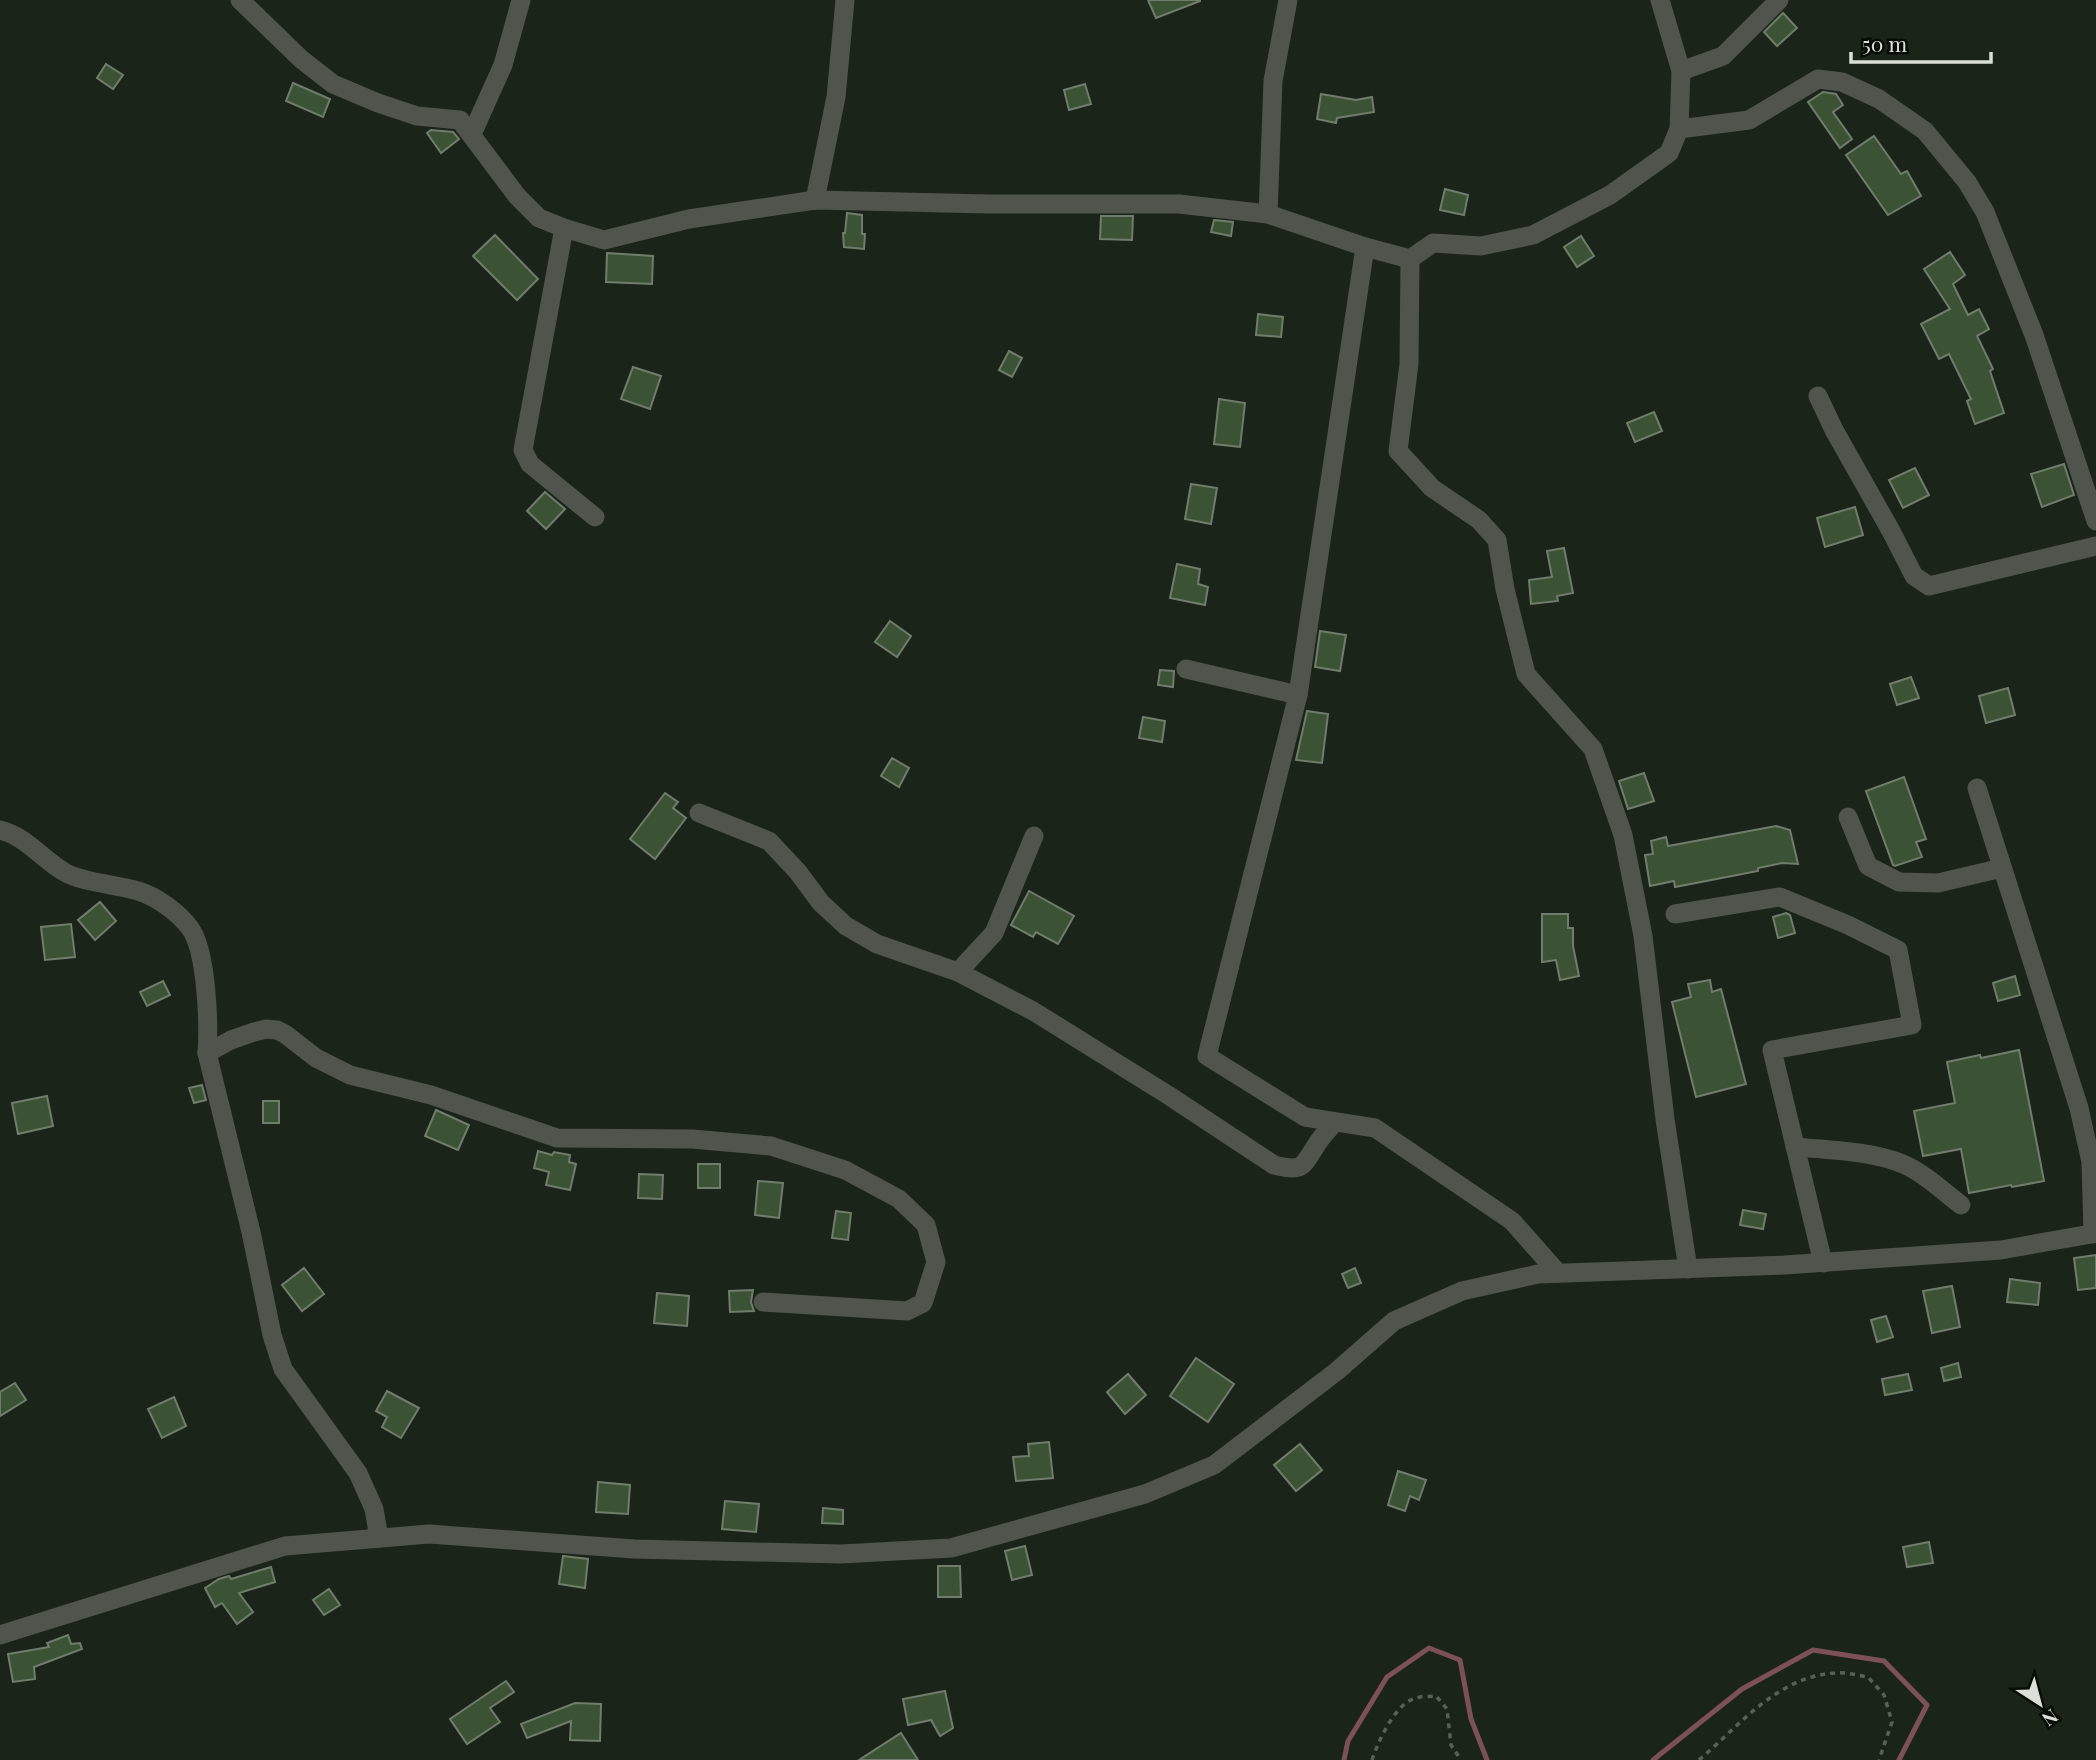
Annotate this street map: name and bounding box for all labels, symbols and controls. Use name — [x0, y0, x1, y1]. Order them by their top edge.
scale bar — [1851, 21, 1991, 65]
text: 50 m — [1862, 29, 1908, 57]
north arrow — [2005, 1669, 2075, 1739]
text: N — [2037, 1704, 2064, 1733]

